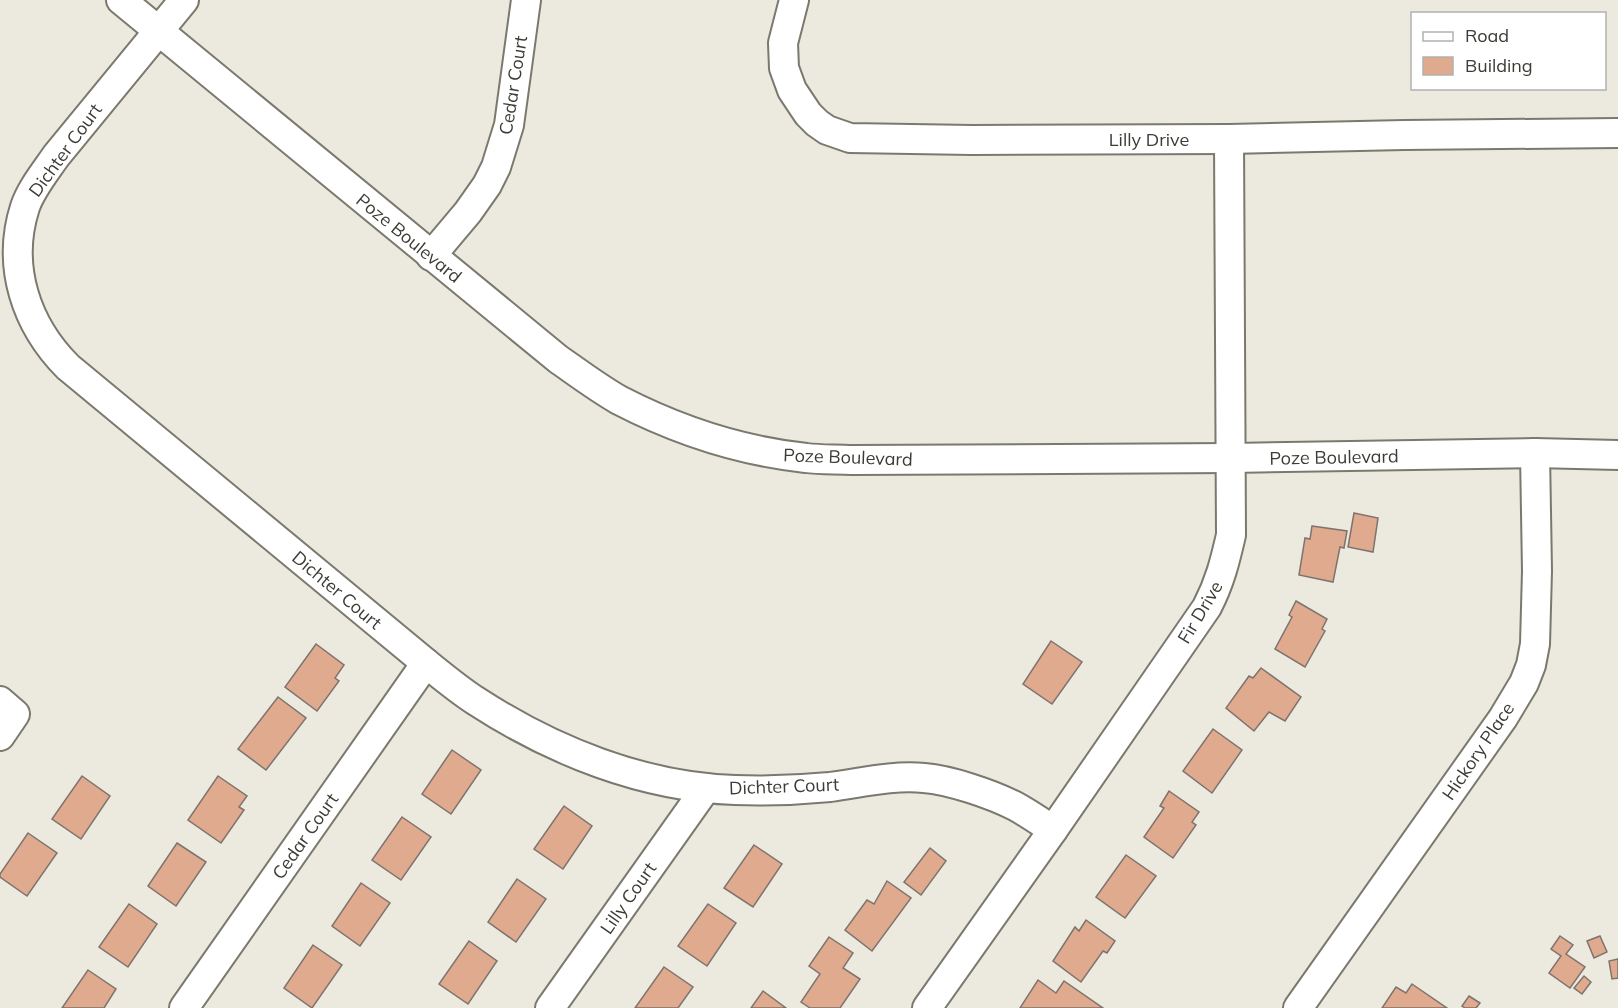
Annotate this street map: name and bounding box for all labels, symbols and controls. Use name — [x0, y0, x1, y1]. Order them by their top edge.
legend — [1411, 12, 1606, 90]
text: Road — [1465, 24, 1509, 47]
street label: Cedar Court — [494, 34, 532, 136]
text: Building — [1465, 54, 1533, 77]
street label: Dichter Court — [23, 99, 107, 201]
street label: Lilly Drive — [1109, 128, 1189, 151]
street label: Poze Boulevard — [351, 188, 467, 288]
street label: Poze Boulevard — [783, 443, 913, 471]
street label: Poze Boulevard — [1269, 444, 1399, 470]
street label: Dichter Court — [287, 546, 387, 634]
street label: Fir Drive — [1172, 576, 1228, 648]
street label: Hickory Place — [1437, 698, 1519, 804]
street label: Dichter Court — [729, 773, 839, 799]
street label: Cedar Court — [267, 788, 343, 884]
street label: Lilly Court — [595, 858, 661, 938]

